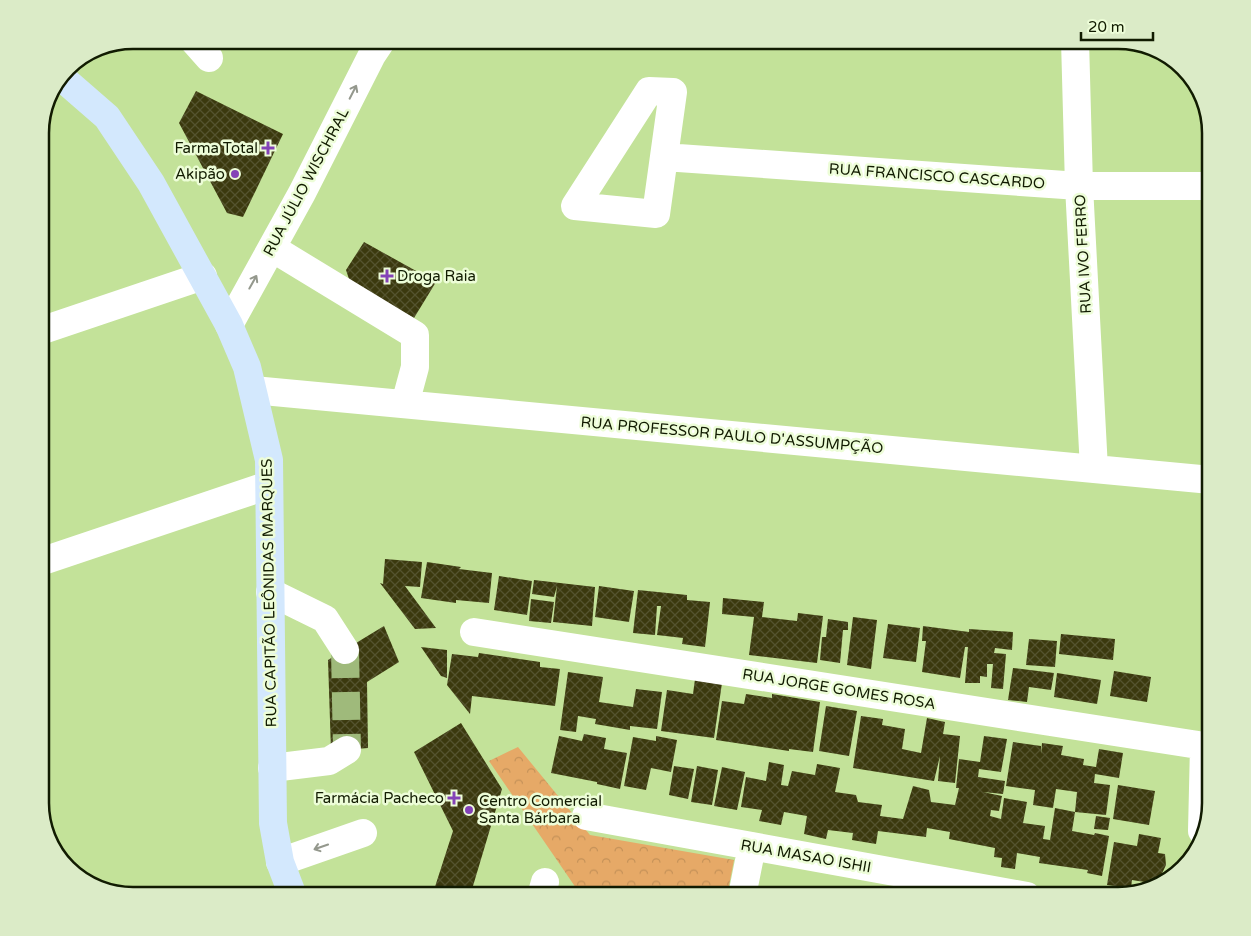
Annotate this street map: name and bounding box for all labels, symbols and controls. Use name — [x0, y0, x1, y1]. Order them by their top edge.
scale bar — [1081, 10, 1154, 42]
text: 20 m — [1088, 18, 1125, 36]
one-way arrow — [349, 85, 358, 100]
street label: RUA JÚLIO WISCHRAL — [259, 105, 353, 259]
place label: Farma Total — [175, 139, 258, 157]
marker: Farma Total — [262, 142, 274, 154]
street label: RUA FRANCISCO CASCARDO — [828, 159, 1046, 193]
place label: Akipão — [175, 165, 225, 183]
marker: Akipão — [229, 168, 241, 180]
street label: RUA IVO FERRO — [1071, 194, 1095, 314]
place label: Droga Raia — [397, 267, 476, 285]
marker: Droga Raia — [381, 270, 393, 282]
one-way arrow — [248, 275, 258, 290]
street label: RUA PROFESSOR PAULO D'ASSUMPÇÃO — [580, 413, 884, 457]
street label: RUA CAPITÃO LEÔNIDAS MARQUES — [258, 458, 280, 728]
street label: RUA JORGE GOMES ROSA — [741, 665, 937, 713]
place label: Farmácia Pacheco — [315, 789, 444, 807]
marker: Farmácia Pacheco — [448, 792, 460, 804]
place label: Centro Comercial Santa Bárbara — [479, 792, 602, 827]
marker: Centro Comercial Santa Bárbara — [463, 804, 475, 816]
street label: RUA MASAO ISHII — [739, 836, 873, 876]
one-way arrow — [314, 843, 330, 852]

